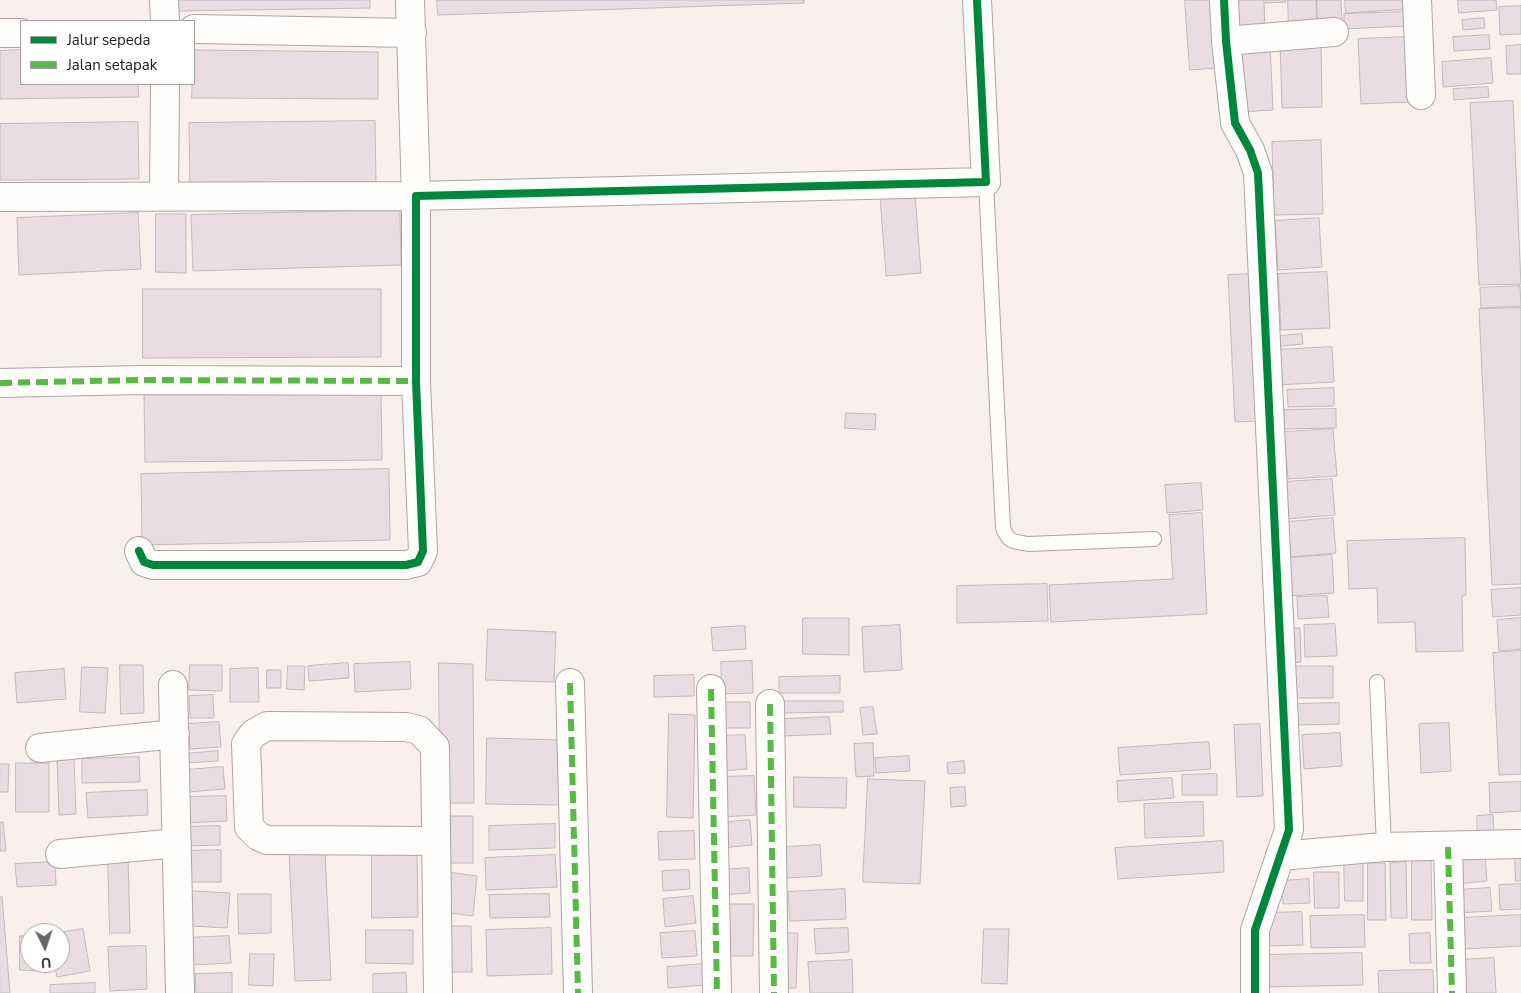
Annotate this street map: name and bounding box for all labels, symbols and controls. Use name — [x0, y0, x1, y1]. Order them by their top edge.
legend — [20, 20, 195, 85]
text: Jalur sepeda — [67, 30, 151, 50]
text: Jalan setapak — [67, 55, 157, 75]
north arrow — [20, 923, 70, 973]
text: U — [40, 953, 52, 972]

